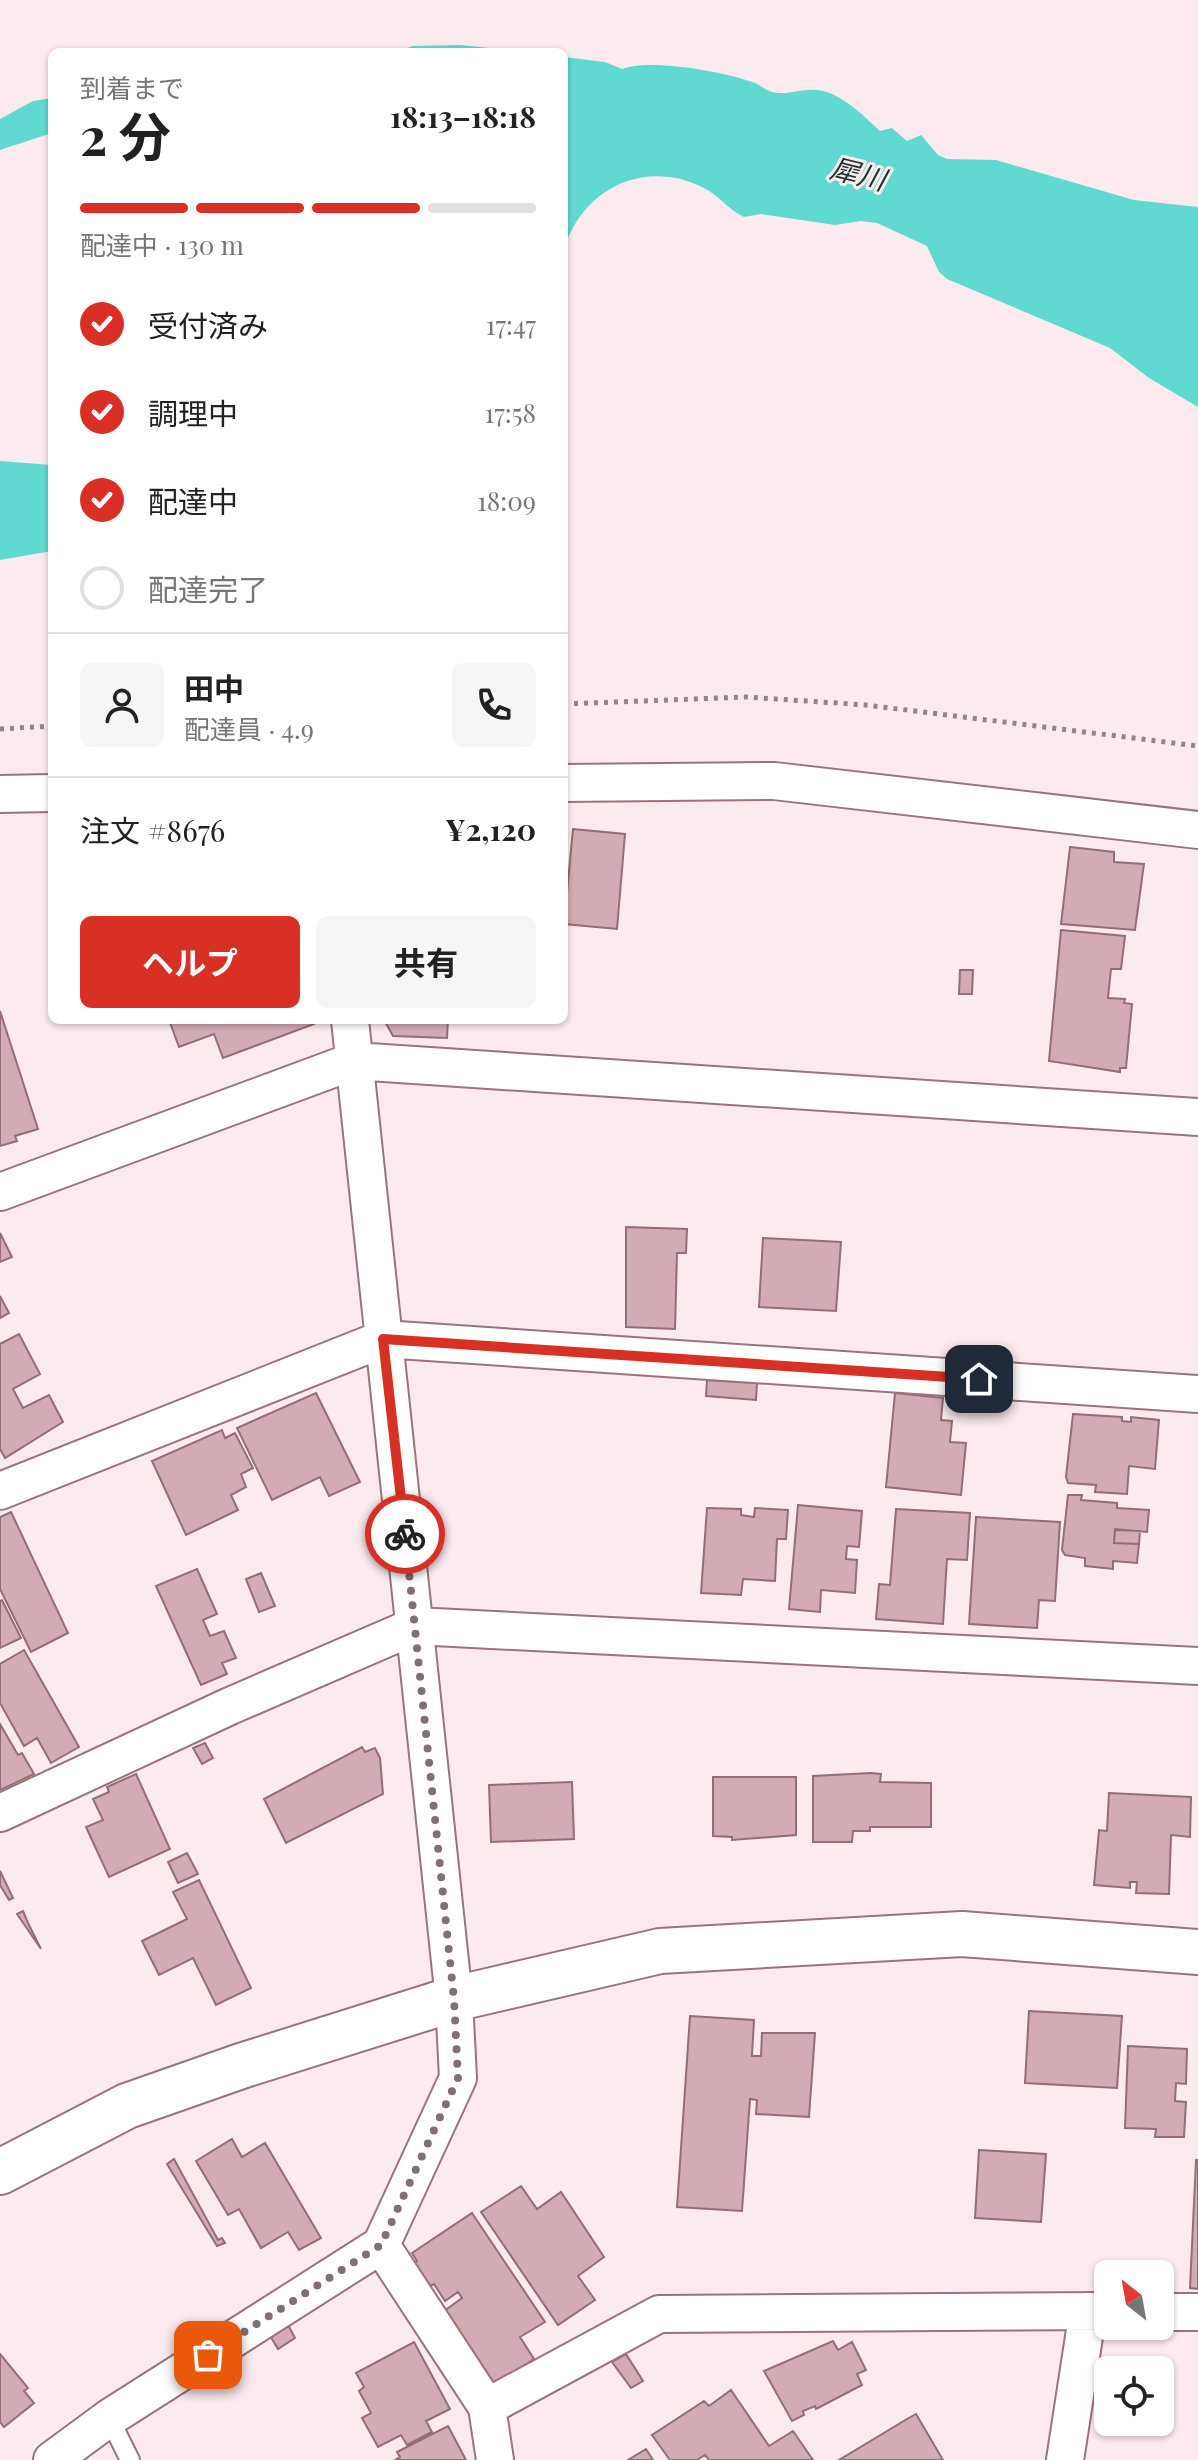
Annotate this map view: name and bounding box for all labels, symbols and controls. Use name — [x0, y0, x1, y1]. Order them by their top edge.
text: 到着まで — [80, 70, 184, 105]
text: 18:13–18:18 — [390, 96, 536, 136]
text: 2 分 — [80, 100, 171, 169]
water label: 犀川 — [827, 148, 893, 198]
text: 配達中 · 130 m — [80, 227, 244, 262]
icon: check — [80, 302, 124, 346]
text: 受付済み — [148, 305, 268, 345]
text: 17:47 — [486, 307, 536, 342]
icon: check — [80, 390, 124, 434]
text: 調理中 — [148, 393, 238, 433]
text: 17:58 — [485, 395, 536, 430]
icon: check — [80, 478, 124, 522]
text: 配達中 — [148, 481, 238, 521]
text: 18:09 — [477, 483, 536, 518]
text: 配達完了 — [148, 569, 268, 609]
button: person — [80, 663, 164, 747]
button: phone — [452, 663, 536, 747]
text: 田中 — [184, 668, 244, 708]
text: 配達員 · 4.9 — [184, 711, 314, 746]
text: ¥2,120 — [445, 809, 536, 849]
text: 注文 #8676 — [80, 810, 225, 850]
button: ヘルプ — [80, 916, 300, 1008]
button: 共有 — [316, 916, 536, 1008]
pin — [945, 1345, 1013, 1413]
icon: home — [957, 1357, 1001, 1401]
courier — [365, 1494, 445, 1574]
icon: bike — [383, 1512, 427, 1556]
north arrow — [1094, 2260, 1174, 2340]
map controls — [1094, 2260, 1174, 2436]
pin — [174, 2321, 242, 2389]
icon: bag — [186, 2333, 230, 2377]
button: locate — [1094, 2356, 1174, 2436]

